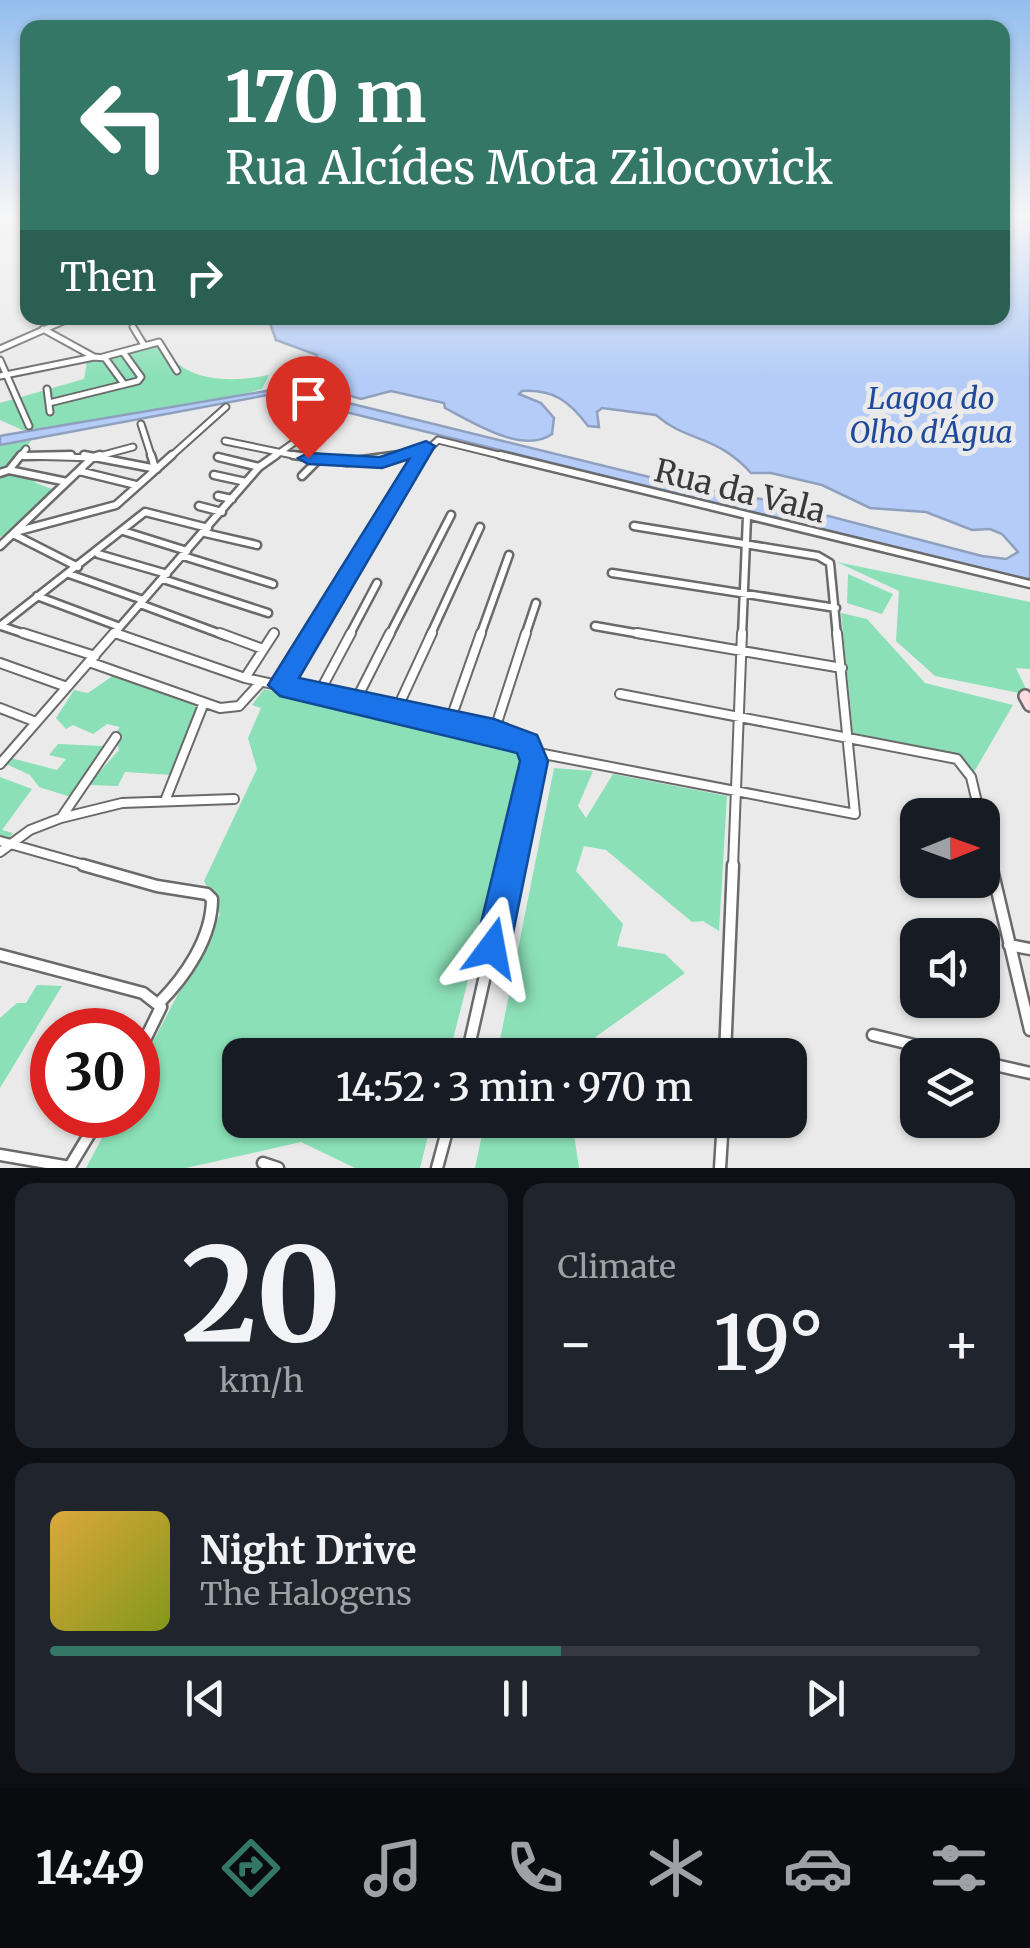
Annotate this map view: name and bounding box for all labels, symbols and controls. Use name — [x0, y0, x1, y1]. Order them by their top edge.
text: 170 m — [225, 53, 426, 141]
icon: left — [60, 60, 190, 190]
text: Rua Alcídes Mota Zilocovick — [225, 140, 833, 196]
icon: right — [177, 250, 232, 305]
text: Then — [60, 254, 157, 301]
pin — [266, 356, 351, 459]
icon: arrive — [281, 371, 336, 426]
water label: Lagoa do Olho d'Água — [849, 379, 1013, 451]
street label: Rua da Vala — [650, 450, 830, 532]
north arrow — [900, 798, 1000, 898]
map controls — [900, 798, 1000, 1138]
position arrow — [440, 896, 544, 1000]
button: sound — [900, 918, 1000, 1018]
speed limit sign: 30 — [30, 1008, 160, 1138]
button: layers — [900, 1038, 1000, 1138]
text: 14:52 · 3 min · 970 m — [336, 1064, 693, 1111]
text: 20 — [181, 1214, 342, 1377]
text: Climate — [558, 1247, 676, 1287]
text: 19° — [714, 1296, 824, 1390]
text: − — [558, 1309, 594, 1378]
text: + — [943, 1309, 980, 1378]
text: km/h — [219, 1361, 304, 1401]
text: Night Drive — [200, 1527, 417, 1574]
text: The Halogens — [200, 1574, 412, 1614]
icon: previous — [178, 1671, 233, 1726]
icon: pause — [488, 1671, 543, 1726]
icon: next — [798, 1671, 853, 1726]
icon: directions — [216, 1833, 286, 1903]
icon: music — [358, 1833, 428, 1903]
icon: phone — [500, 1833, 570, 1903]
icon: climate — [641, 1833, 711, 1903]
icon: car — [783, 1833, 853, 1903]
icon: filters — [924, 1833, 994, 1903]
text: 14:49 — [36, 1840, 145, 1896]

